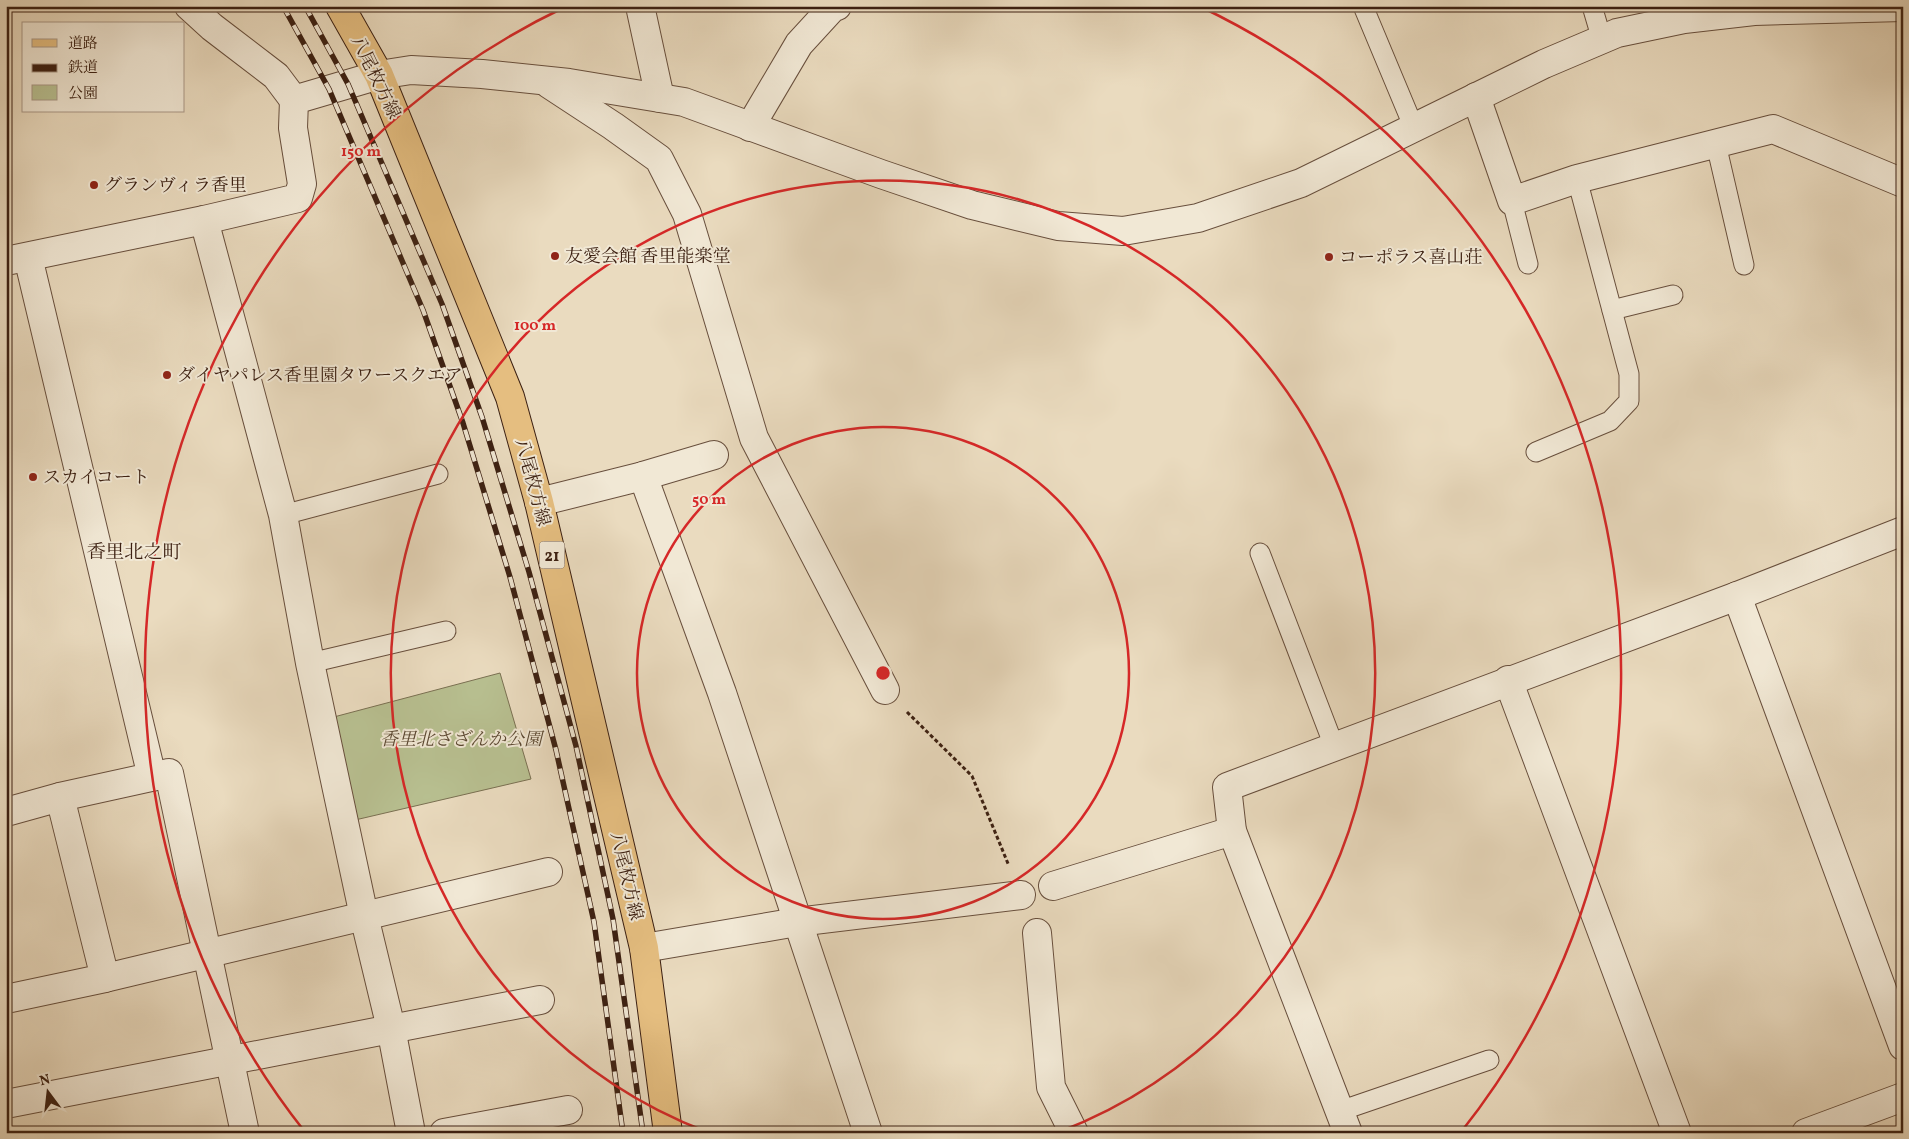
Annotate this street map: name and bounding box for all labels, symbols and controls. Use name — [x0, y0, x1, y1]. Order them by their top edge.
legend — [22, 22, 185, 112]
street label: 八尾枚方線 — [344, 32, 406, 124]
text: 道路 — [68, 34, 98, 55]
text: 鉄道 — [68, 58, 98, 79]
text: 公園 — [68, 84, 98, 105]
text: 150 m — [341, 142, 381, 163]
place label: グランヴィラ香里 — [104, 174, 247, 199]
marker: グランヴィラ香里 — [88, 179, 100, 191]
place label: 友愛会館 香里能楽堂 — [565, 245, 731, 270]
place label: コーポラス喜山荘 — [1339, 246, 1482, 271]
marker: 友愛会館 香里能楽堂 — [549, 250, 561, 262]
marker: コーポラス喜山荘 — [1323, 251, 1335, 263]
text: 100 m — [514, 316, 557, 337]
place label: ダイヤパレス香里園タワースクエア — [177, 364, 463, 389]
marker: ダイヤパレス香里園タワースクエア — [161, 369, 173, 381]
street label: 八尾枚方線 — [508, 436, 555, 529]
place label: スカイコート — [43, 466, 150, 491]
marker: スカイコート — [27, 471, 39, 483]
text: 50 m — [692, 490, 726, 511]
district label: 香里北之町 — [86, 540, 182, 566]
road number: 21 — [540, 542, 564, 568]
centre of rings — [874, 664, 892, 682]
park label: 香里北さざんか公園 — [380, 728, 545, 753]
street label: 八尾枚方線 — [603, 830, 648, 923]
north arrow — [22, 1066, 72, 1116]
text: N — [38, 1070, 52, 1091]

